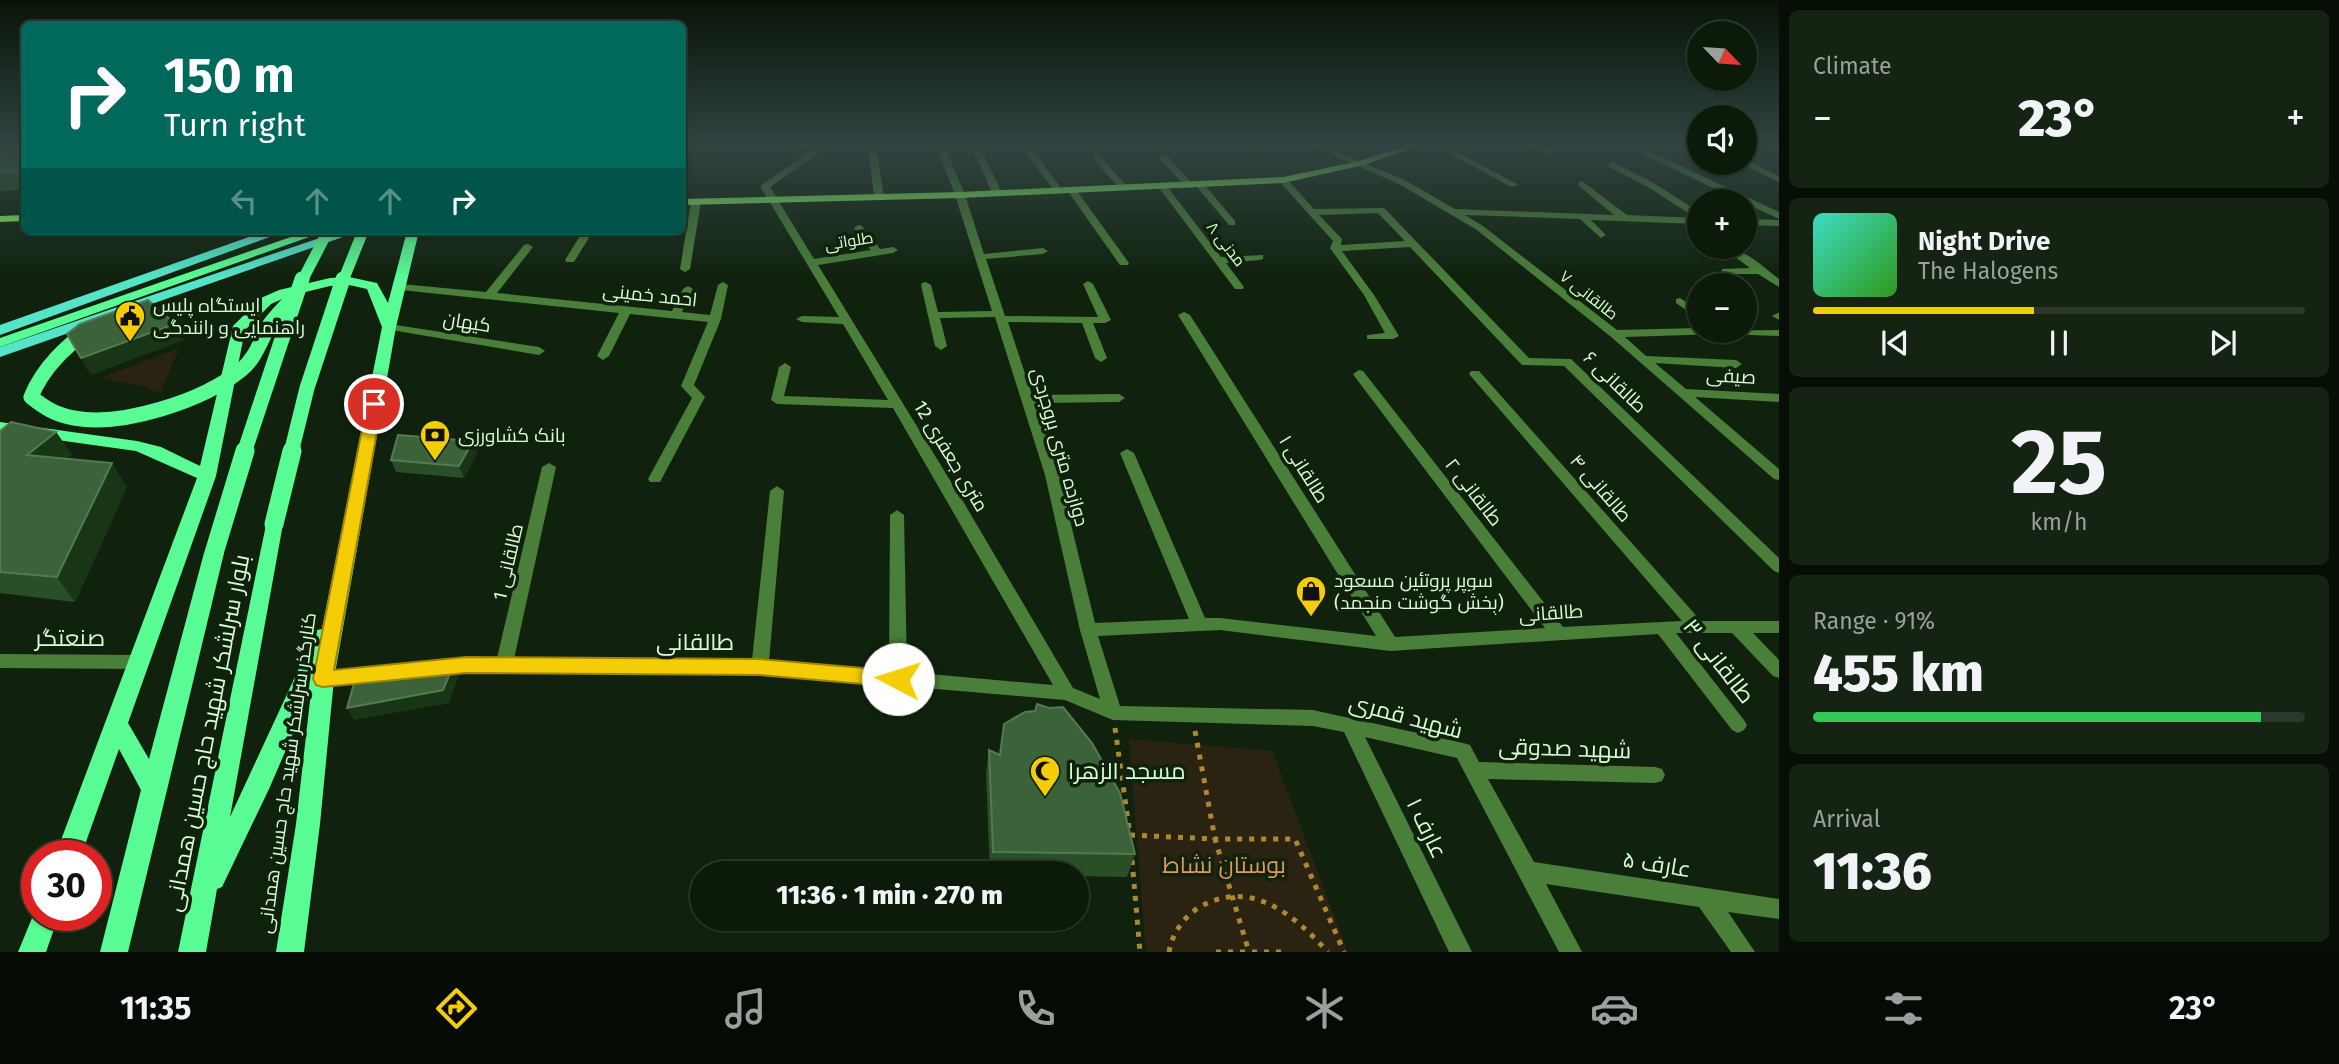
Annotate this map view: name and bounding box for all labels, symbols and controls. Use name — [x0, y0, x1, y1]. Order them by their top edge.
north arrow — [1687, 21, 1757, 91]
map controls — [1687, 21, 1757, 343]
text: 150 m — [164, 46, 295, 105]
icon: right — [49, 49, 140, 140]
text: Climate — [1813, 52, 1892, 80]
text: 23° — [2018, 87, 2100, 150]
text: − — [1813, 95, 1832, 141]
text: + — [2286, 95, 2305, 141]
button: sound — [1687, 105, 1757, 175]
text: Turn right — [164, 106, 306, 144]
icon: left — [225, 182, 263, 220]
icon: ahead — [298, 182, 336, 220]
icon: ahead — [371, 182, 409, 220]
icon: right — [444, 182, 482, 220]
button: + — [1687, 189, 1757, 259]
street label: مدنی ۸ — [1202, 218, 1249, 271]
text: Night Drive — [1918, 226, 2050, 257]
street label: طلواتی — [823, 228, 875, 255]
text: The Halogens — [1918, 257, 2058, 285]
street label: طالقانی ۷ — [1556, 266, 1622, 324]
button: − — [1687, 273, 1757, 343]
street label: احمد خمینی — [602, 279, 698, 311]
place label: ایستگاه پلیس راهنمایی و رانندگی — [153, 294, 305, 339]
public building icon: ایستگاه پلیس راهنمایی و رانندگی — [113, 299, 147, 343]
street label: کیهان — [441, 307, 493, 337]
icon: previous — [1876, 324, 1914, 362]
icon: pause — [2040, 324, 2078, 362]
icon: next — [2204, 324, 2242, 362]
street label: طالقانی ۶ — [1579, 346, 1651, 418]
street label: صیفی — [1705, 363, 1757, 389]
street label: دوازده متری بروجردی — [1026, 365, 1094, 529]
pin — [344, 374, 404, 434]
icon: arrive — [355, 385, 393, 423]
street label: 12 متری جعفری — [909, 396, 993, 516]
text: 25 — [2011, 408, 2107, 517]
bank icon: بانک کشاورزی — [418, 418, 452, 462]
place label: بانک کشاورزی — [458, 424, 566, 447]
street label: طالقانی ۱ — [1274, 431, 1334, 507]
street label: طالقانی ۴ — [1565, 449, 1637, 527]
street label: طالقانی ۲ — [1440, 454, 1508, 530]
text: km/h — [2031, 508, 2087, 536]
street label: طالقانی 1 — [488, 521, 528, 603]
street label: بلوار سرلشکر شهید حاج حسین همدانی — [159, 552, 257, 914]
place label: سوپر پروتئین مسعود (پخش گوشت منجمد) — [1334, 569, 1504, 615]
shop icon: سوپر پروتئین مسعود (پخش گوشت منجمد) — [1294, 574, 1328, 618]
street label: طالقانی — [1518, 599, 1584, 627]
text: Range · 91% — [1813, 607, 1935, 635]
street label: کنارگذر سرلشکر شهید حاج حسین همدانی — [253, 611, 323, 935]
street label: طالقانی ۳ — [1677, 613, 1761, 709]
street label: صنعتگر — [33, 624, 105, 652]
street label: طالقانی — [656, 628, 734, 656]
position arrow — [861, 642, 935, 716]
text: 455 km — [1813, 642, 1984, 705]
street label: شهید قمری — [1346, 687, 1466, 745]
street label: شهید صدوقی — [1498, 732, 1632, 764]
mosque icon: مسجد الزهرا — [1028, 754, 1062, 798]
place label: مسجد الزهرا — [1068, 757, 1186, 785]
street label: عارف ۱ — [1401, 793, 1453, 863]
text: Arrival — [1813, 805, 1880, 833]
speed limit sign: 30 — [21, 840, 112, 931]
text: 11:36 — [1813, 840, 1932, 903]
street label: عارف ۵ — [1621, 845, 1693, 883]
park label: بوستان نشاط — [1162, 851, 1286, 879]
text: 11:36 · 1 min · 270 m — [776, 880, 1003, 911]
icon: directions — [432, 984, 481, 1033]
icon: music — [721, 984, 770, 1033]
icon: phone — [1011, 984, 1060, 1033]
icon: climate — [1300, 984, 1349, 1033]
icon: car — [1590, 984, 1639, 1033]
icon: filters — [1879, 984, 1928, 1033]
text: 11:35 — [120, 989, 191, 1027]
text: 23° — [2169, 989, 2219, 1027]

